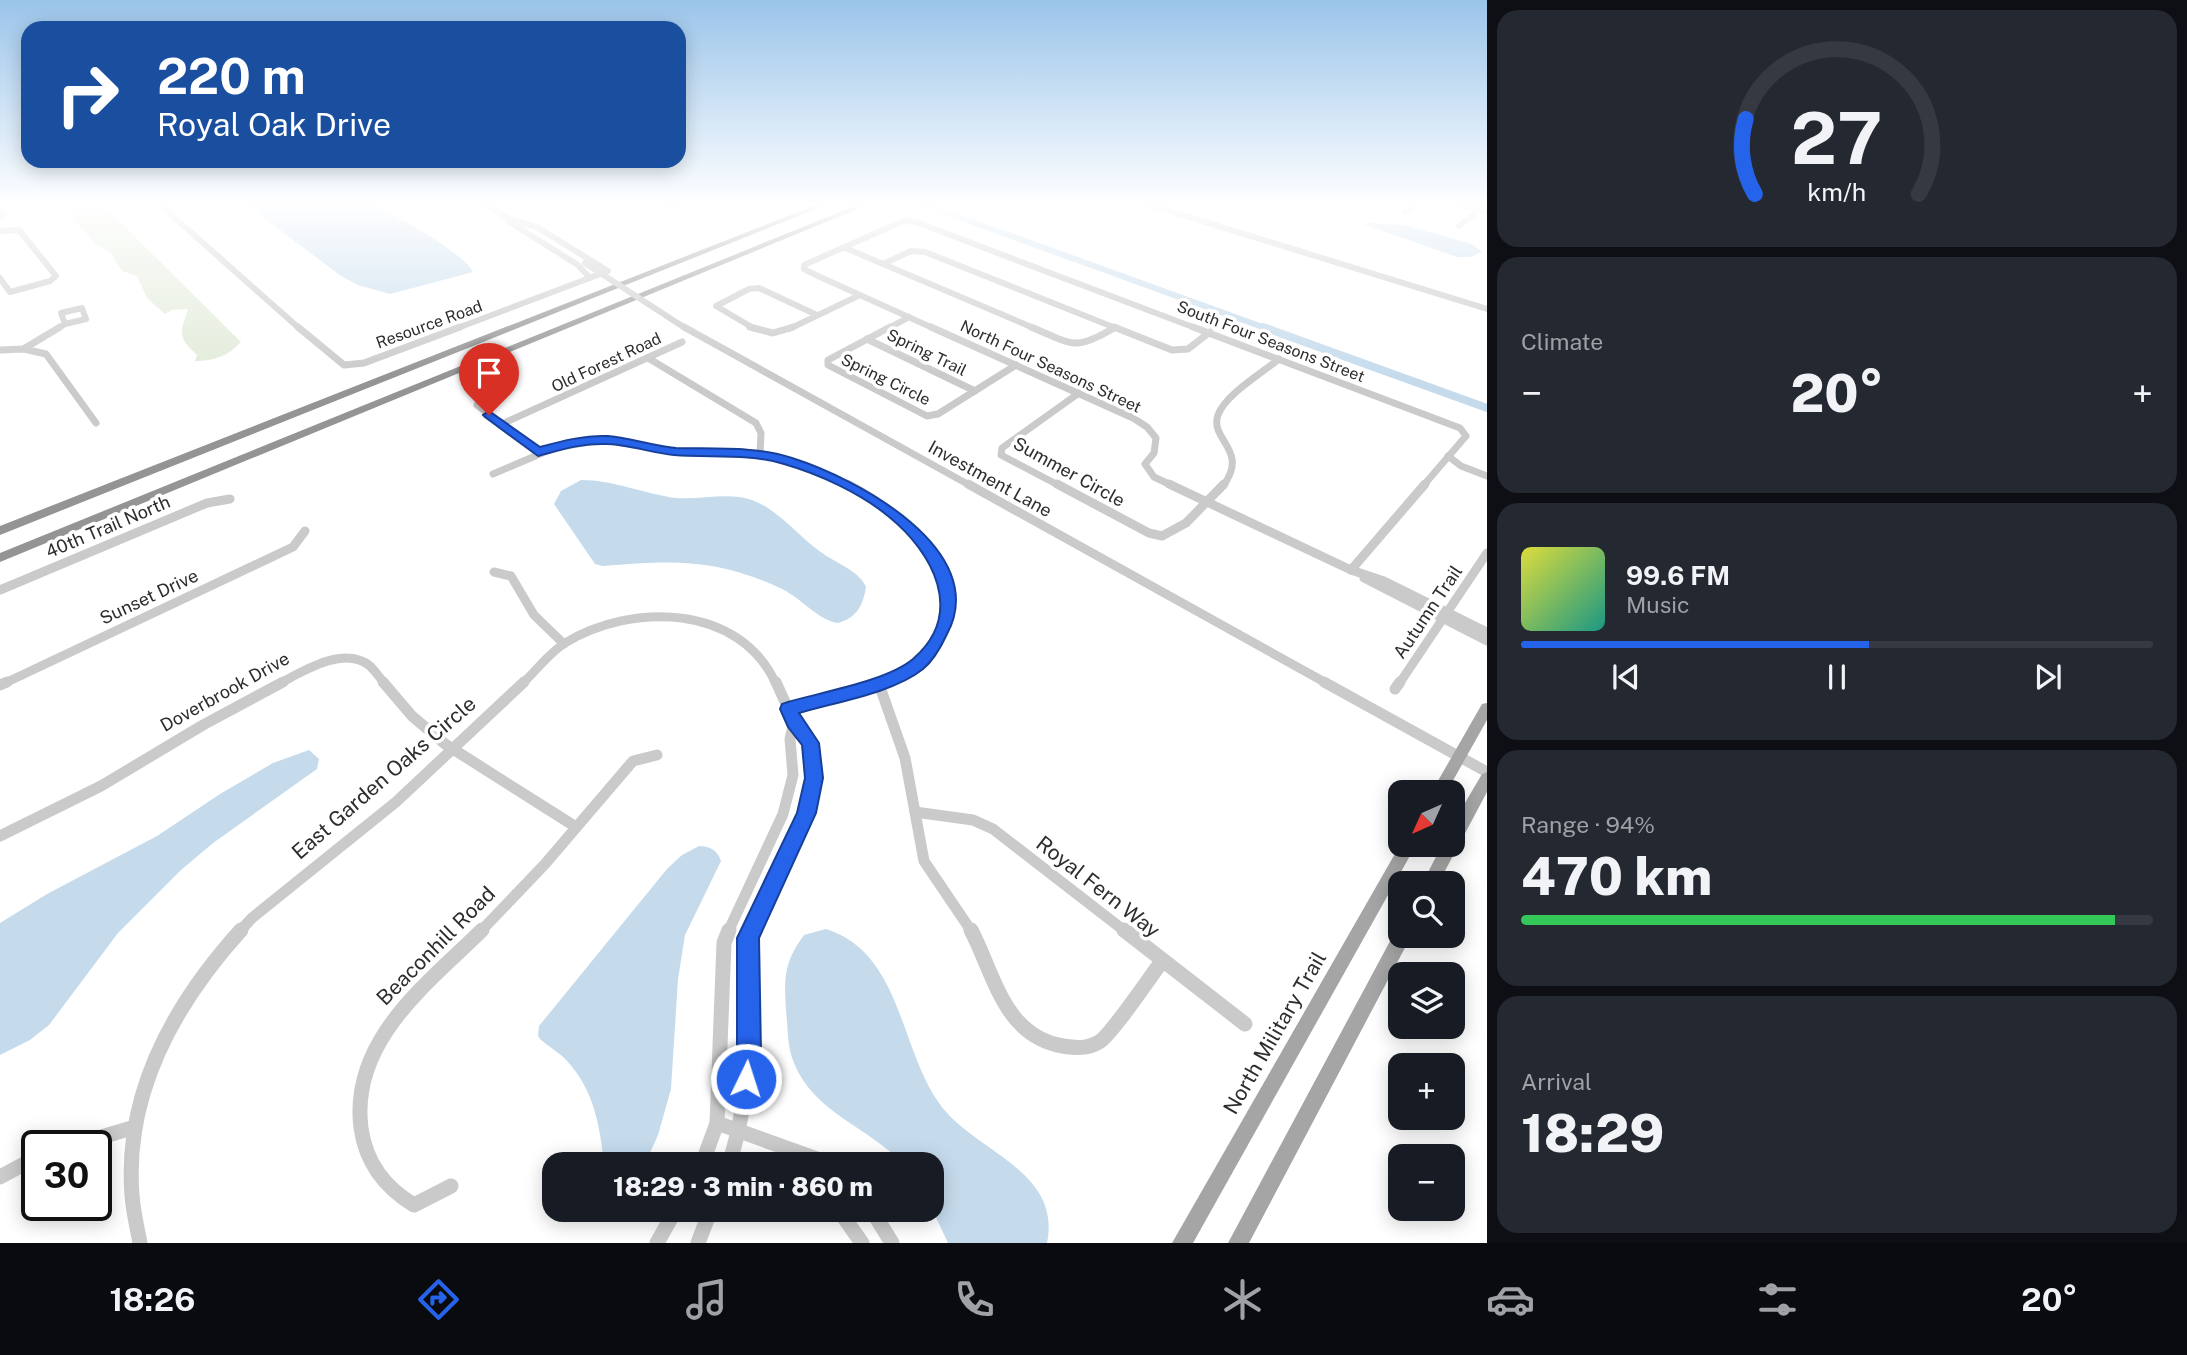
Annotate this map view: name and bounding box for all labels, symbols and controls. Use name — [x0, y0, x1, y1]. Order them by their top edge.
text: 220 m — [157, 47, 306, 105]
icon: right — [42, 49, 133, 140]
text: 27 — [1791, 96, 1883, 181]
text: Royal Oak Drive — [157, 106, 391, 143]
text: km/h — [1808, 177, 1866, 207]
street label: Resource Road — [373, 296, 485, 352]
street label: South Four Seasons Street — [1174, 297, 1367, 386]
street label: North Four Seasons Street — [957, 316, 1144, 417]
street label: Spring Trail — [884, 325, 970, 380]
text: Climate — [1521, 328, 1603, 355]
street label: Old Forest Road — [548, 329, 664, 396]
pin — [459, 343, 519, 415]
street label: Spring Circle — [838, 350, 934, 409]
icon: arrive — [470, 354, 508, 392]
text: 20° — [1790, 363, 1884, 424]
text: − — [1521, 371, 1542, 416]
text: + — [2132, 371, 2153, 416]
street label: Summer Circle — [1010, 432, 1129, 511]
street label: Investment Lane — [925, 436, 1056, 521]
street label: 40th Trail North — [42, 491, 173, 562]
text: 99.6 FM — [1626, 560, 1730, 591]
street label: Autumn Trail — [1389, 561, 1466, 662]
street label: Sunset Drive — [96, 565, 201, 629]
text: Music — [1626, 591, 1690, 618]
street label: Doverbrook Drive — [157, 647, 293, 736]
icon: previous — [1607, 658, 1645, 696]
icon: pause — [1818, 658, 1856, 696]
icon: next — [2029, 658, 2067, 696]
street label: East Garden Oaks Circle — [287, 691, 481, 864]
north arrow — [1388, 780, 1465, 858]
map controls — [1388, 780, 1465, 1221]
text: Range · 94% — [1521, 811, 1655, 838]
street label: Royal Fern Way — [1031, 830, 1165, 943]
text: 470 km — [1521, 846, 1712, 907]
button: search — [1388, 871, 1465, 948]
street label: Beaconhill Road — [371, 881, 500, 1010]
street label: North Military Trail — [1218, 947, 1331, 1119]
button: layers — [1388, 962, 1465, 1039]
position arrow — [709, 1042, 783, 1116]
button: + — [1388, 1053, 1465, 1130]
text: Arrival — [1521, 1068, 1592, 1095]
text: 18:29 — [1521, 1103, 1664, 1164]
speed limit sign: 30 — [21, 1130, 112, 1221]
button: − — [1388, 1144, 1465, 1221]
text: 18:29 · 3 min · 860 m — [613, 1171, 873, 1202]
icon: directions — [414, 1275, 463, 1324]
icon: music — [682, 1275, 731, 1324]
icon: phone — [950, 1275, 999, 1324]
icon: climate — [1218, 1275, 1267, 1324]
icon: car — [1486, 1275, 1535, 1324]
icon: filters — [1753, 1275, 1802, 1324]
text: 18:26 — [109, 1281, 195, 1318]
text: 20° — [2021, 1281, 2077, 1318]

